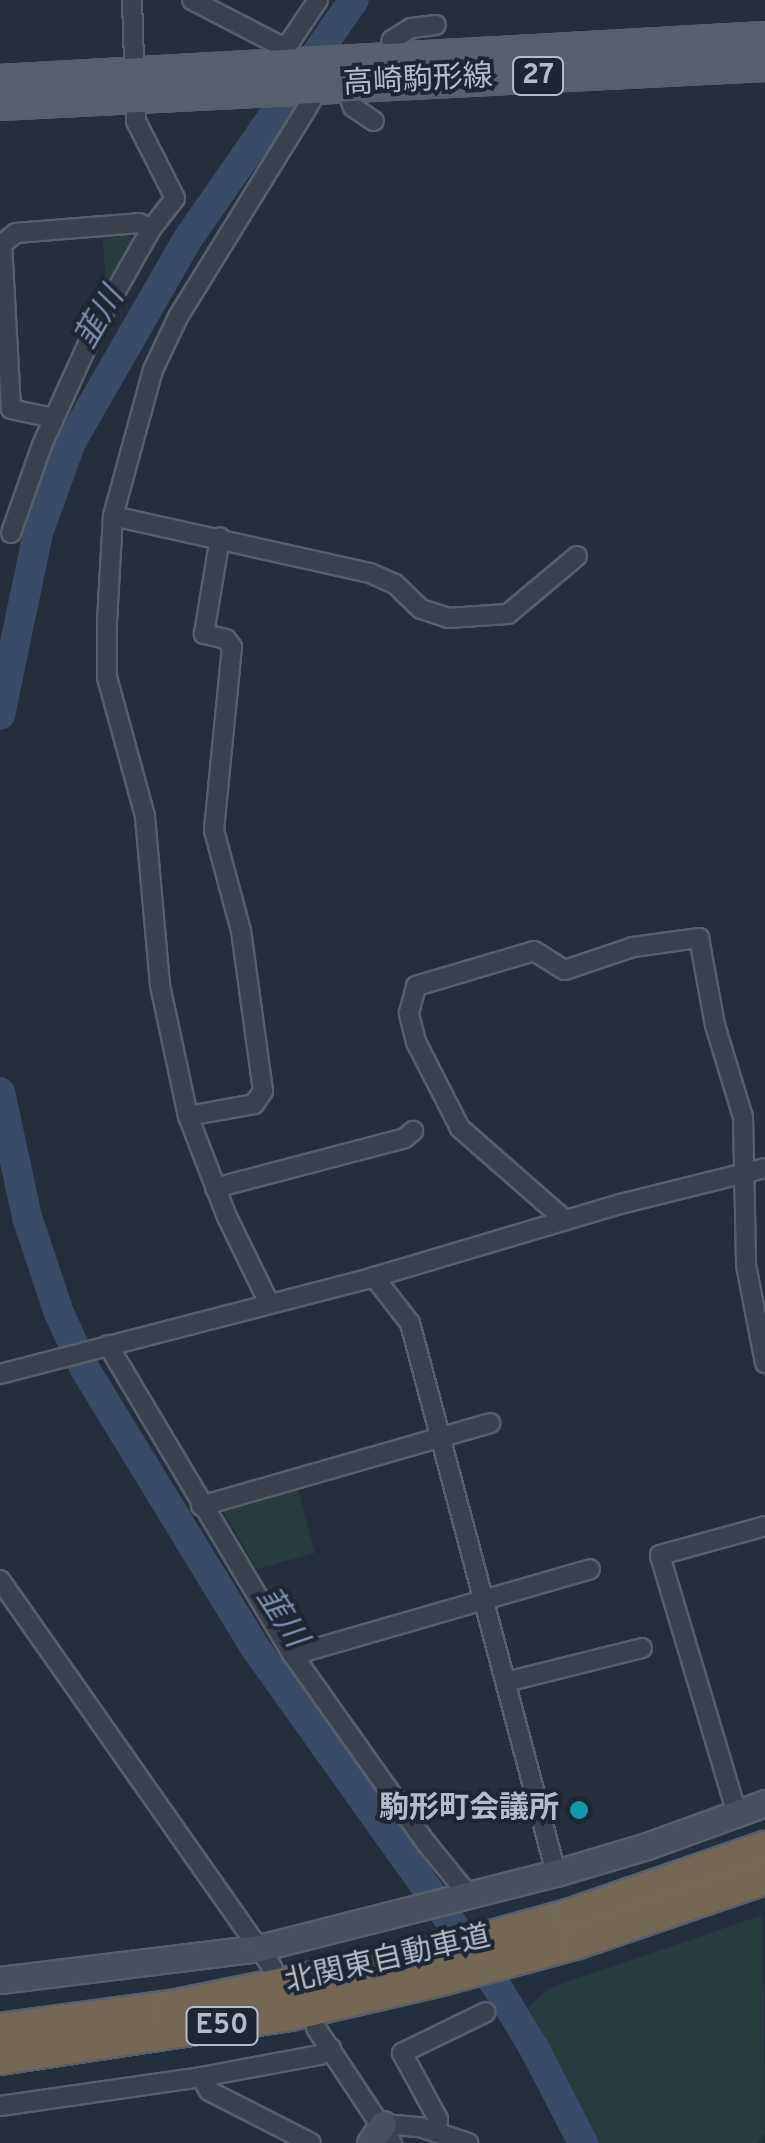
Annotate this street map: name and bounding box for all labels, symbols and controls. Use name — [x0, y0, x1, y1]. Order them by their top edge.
road number: 27 — [510, 53, 566, 99]
street label: 高崎駒形線 — [342, 60, 494, 104]
water label: 韮川 — [68, 282, 134, 356]
water label: 韮川 — [246, 1581, 314, 1655]
place label: 駒形町会議所 — [379, 1792, 559, 1828]
marker: 駒形町会議所 — [568, 1799, 590, 1821]
street label: 北関東自動車道 — [282, 1920, 494, 2002]
road number: E50 — [184, 2003, 260, 2049]

